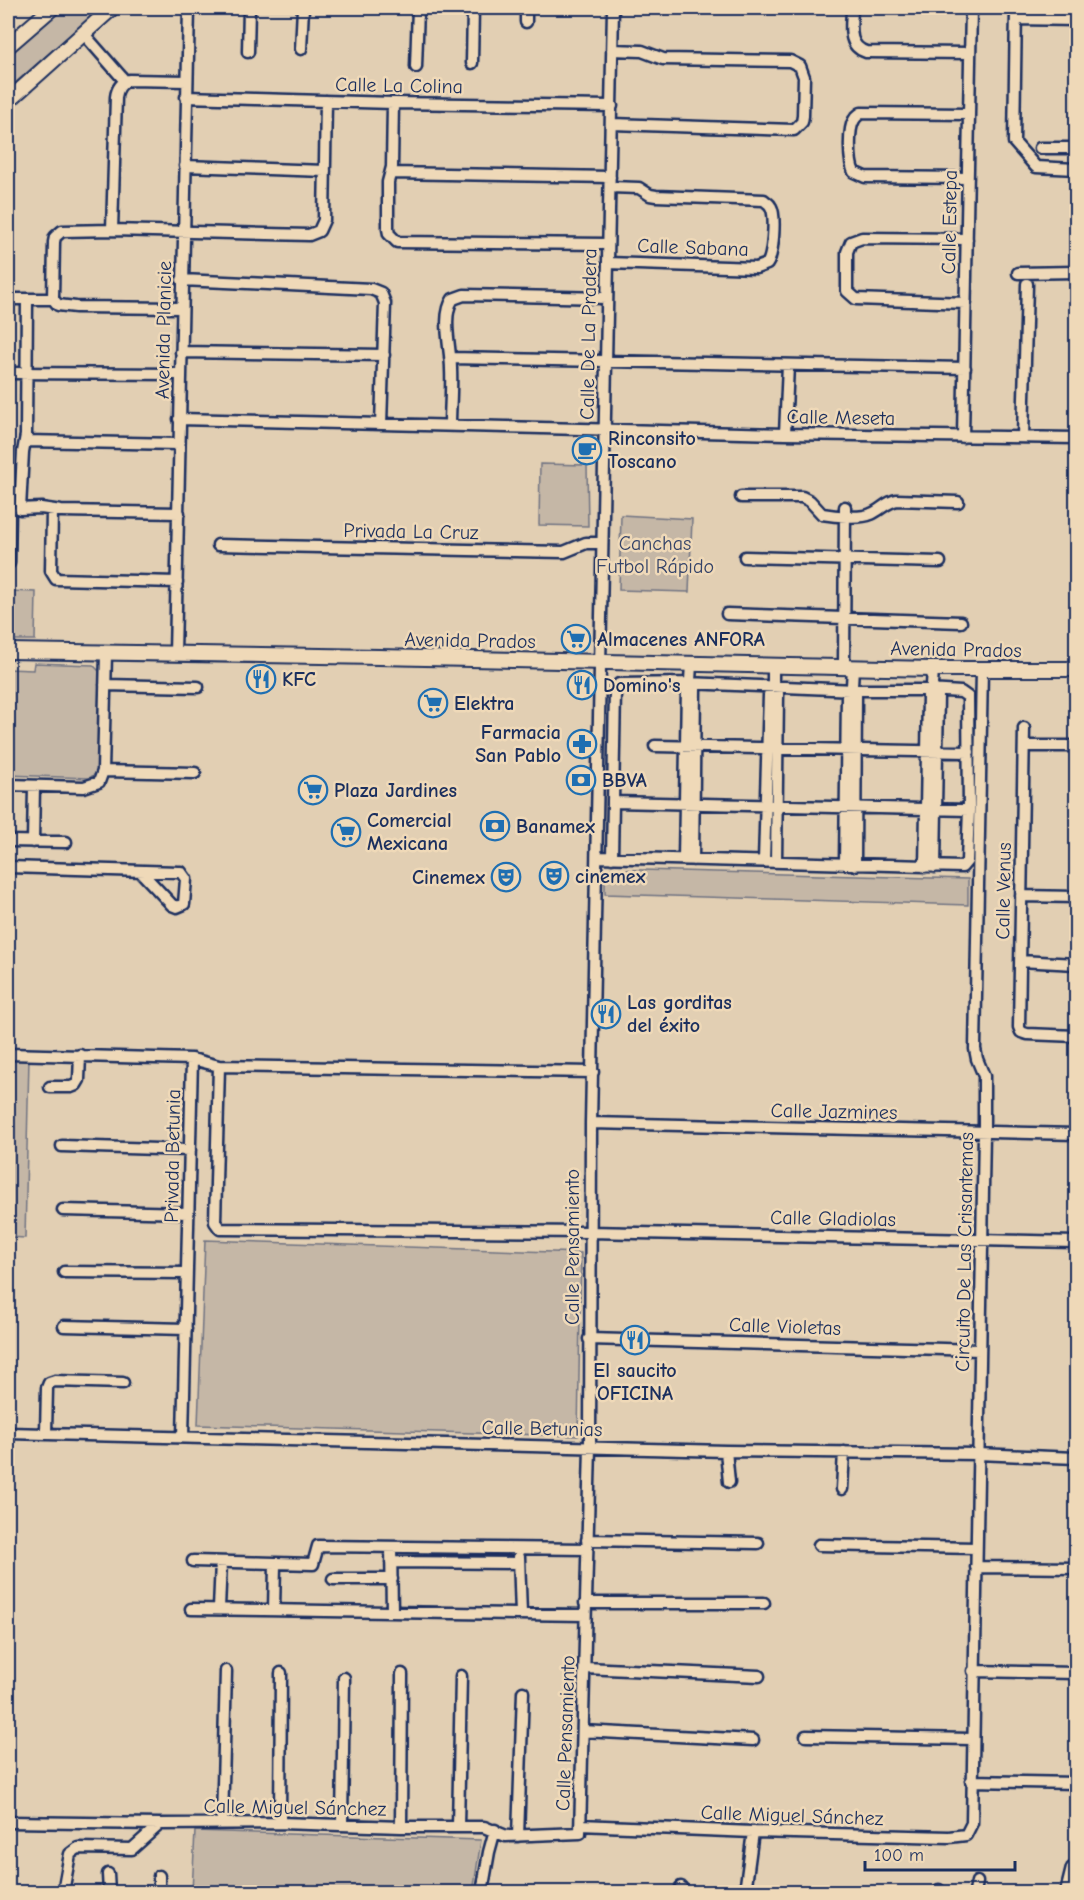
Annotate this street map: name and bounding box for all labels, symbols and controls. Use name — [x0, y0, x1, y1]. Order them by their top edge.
street label: Calle La Colina — [335, 73, 463, 98]
street label: Calle Estepa — [937, 170, 962, 274]
street label: Calle Sabana — [637, 234, 749, 261]
street label: Calle De La Pradera — [576, 248, 601, 420]
street label: Avenida Planicie — [151, 261, 176, 399]
street label: Calle Meseta — [787, 405, 895, 430]
place label: Rinconsito Toscano — [608, 427, 696, 473]
cafe icon: Rinconsito Toscano — [571, 434, 603, 466]
street label: Privada La Cruz — [343, 519, 479, 544]
park label: Canchas Futbol Rápido — [596, 532, 714, 578]
supermarket icon: Almacenes ANFORA — [560, 623, 592, 655]
street label: Avenida Prados — [404, 628, 536, 653]
place label: Almacenes ANFORA — [597, 628, 765, 651]
street label: Avenida Prados — [890, 637, 1022, 662]
restaurant icon: KFC — [245, 663, 277, 695]
place label: KFC — [282, 668, 316, 691]
restaurant icon: Domino's — [566, 669, 598, 701]
place label: Domino's — [603, 674, 680, 697]
supermarket icon: Elektra — [417, 687, 449, 719]
place label: Elektra — [454, 692, 514, 715]
place label: Farmacia San Pablo — [475, 721, 561, 767]
pharmacy icon: Farmacia San Pablo — [566, 728, 598, 760]
bank icon: BBVA — [565, 764, 597, 796]
place label: BBVA — [602, 769, 647, 792]
supermarket icon: Plaza Jardines — [297, 774, 329, 806]
place label: Plaza Jardines — [334, 779, 457, 802]
place label: Comercial Mexicana — [367, 809, 452, 855]
bank icon: Banamex — [479, 810, 511, 842]
place label: Banamex — [516, 815, 595, 838]
supermarket icon: Comercial Mexicana — [330, 816, 362, 848]
street label: Calle Venus — [991, 842, 1016, 940]
theatre icon: cinemex — [538, 860, 570, 892]
theatre icon: Cinemex — [490, 861, 522, 893]
place label: cinemex — [575, 865, 646, 888]
place label: Cinemex — [412, 866, 485, 889]
place label: Las gorditas del éxito — [627, 991, 732, 1037]
restaurant icon: Las gorditas del éxito — [590, 998, 622, 1030]
street label: Privada Betunia — [160, 1089, 185, 1223]
street label: Calle Jazmines — [770, 1099, 898, 1124]
street label: Circuito De Las Crisantemas — [951, 1132, 978, 1372]
street label: Calle Pensamiento — [561, 1169, 584, 1325]
street label: Calle Gladiolas — [770, 1206, 896, 1231]
street label: Calle Violetas — [729, 1313, 841, 1340]
restaurant icon: El saucito OFICINA — [619, 1324, 651, 1356]
place label: El saucito OFICINA — [593, 1359, 677, 1405]
street label: Calle Betunias — [481, 1416, 603, 1441]
street label: Calle Pensamiento — [551, 1655, 580, 1811]
street label: Calle Miguel Sánchez — [203, 1794, 387, 1821]
street label: Calle Miguel Sánchez — [700, 1801, 884, 1830]
scale bar — [865, 1834, 1015, 1872]
text: 100 m — [874, 1845, 924, 1866]

